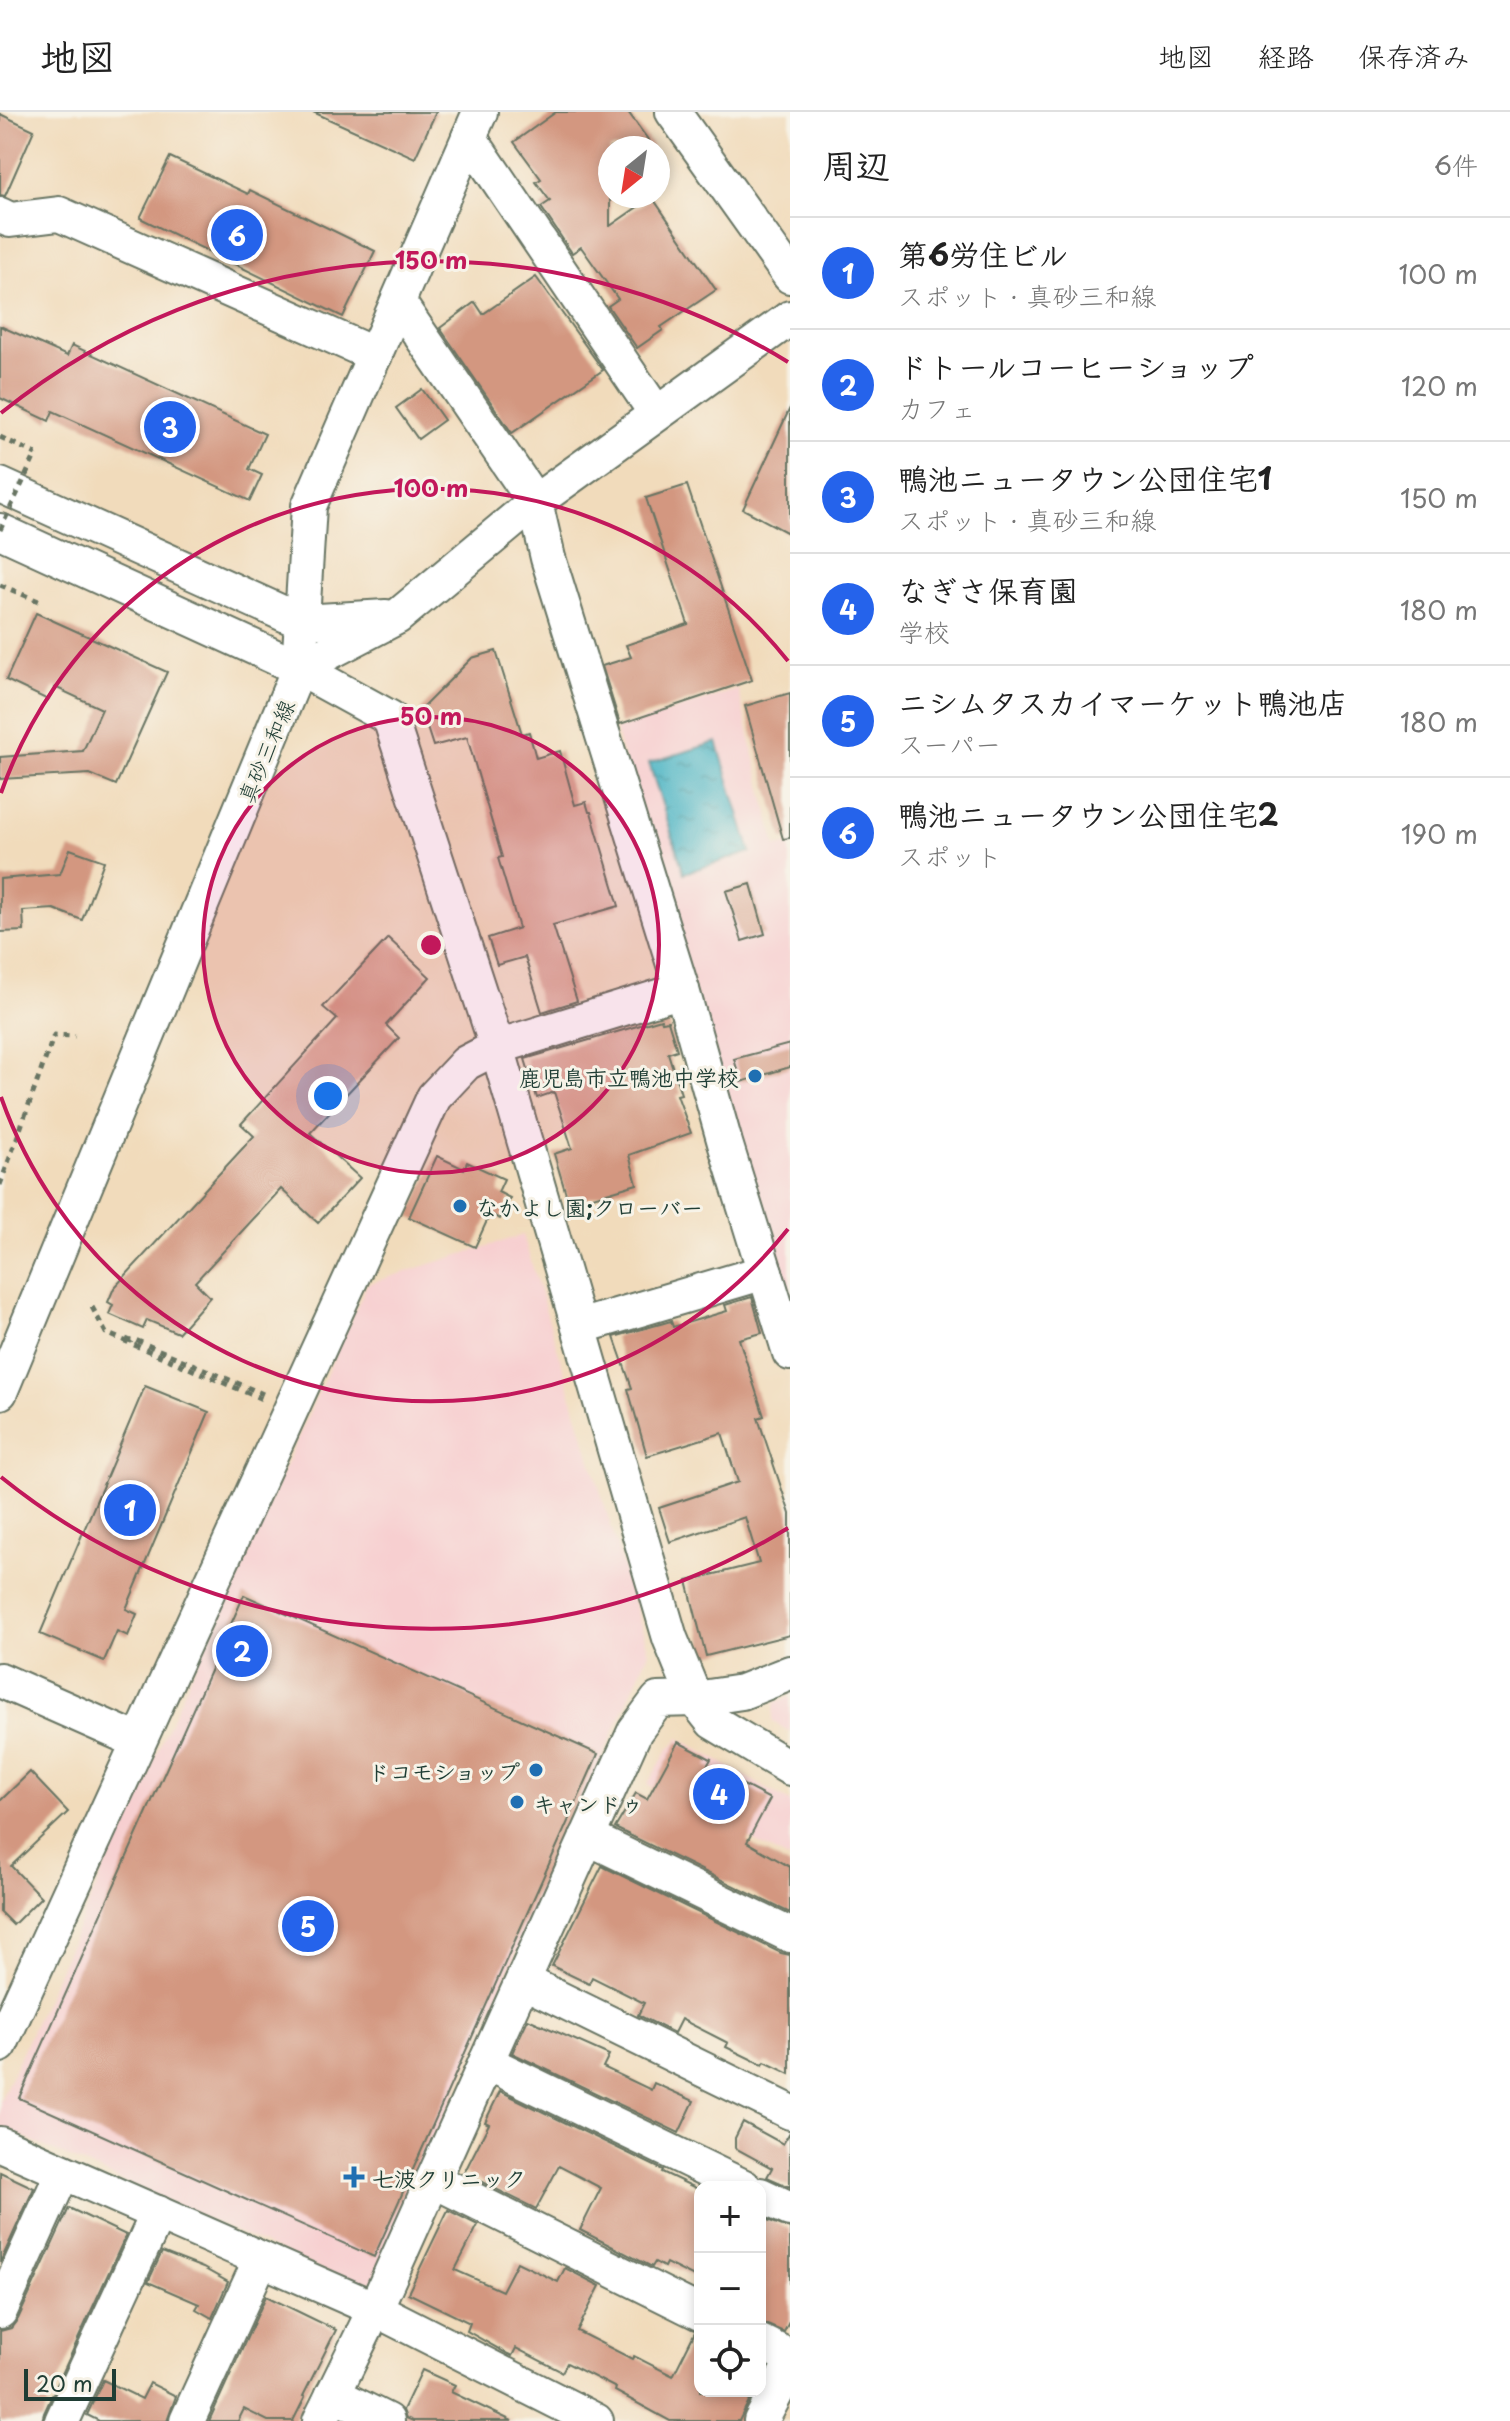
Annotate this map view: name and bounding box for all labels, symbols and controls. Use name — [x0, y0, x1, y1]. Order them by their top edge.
text: 地図 — [40, 27, 116, 84]
text: 地図 — [1158, 34, 1214, 77]
text: 経路 — [1258, 34, 1314, 77]
text: 保存済み — [1358, 34, 1470, 77]
north arrow — [598, 136, 670, 208]
text: 周辺 — [822, 138, 890, 190]
text: 6件 — [1434, 145, 1478, 184]
pin: 6 — [211, 205, 263, 265]
text: 第6労住ビル — [898, 231, 1069, 276]
text: 150 m — [395, 241, 467, 277]
text: 1 — [842, 254, 854, 293]
text: 100 m — [1398, 254, 1478, 293]
text: スポット · 真砂三和線 — [898, 276, 1156, 315]
text: ドトールコーヒーショップ — [898, 343, 1254, 388]
text: 2 — [839, 366, 857, 405]
text: 120 m — [1401, 366, 1478, 405]
text: カフェ — [898, 388, 976, 427]
pin: 3 — [144, 397, 196, 457]
text: 鴨池ニュータウン公団住宅1 — [898, 455, 1272, 500]
text: 100 m — [394, 469, 468, 505]
text: 3 — [839, 478, 857, 517]
text: 150 m — [1400, 478, 1478, 517]
text: スポット · 真砂三和線 — [898, 500, 1156, 539]
text: なぎさ保育園 — [898, 567, 1078, 612]
text: 4 — [839, 590, 857, 629]
text: 180 m — [1400, 590, 1478, 629]
text: 学校 — [898, 612, 950, 651]
text: ニシムタスカイマーケット鴨池店 — [898, 679, 1347, 724]
street label: 真砂三和線 — [228, 694, 302, 808]
text: 50 m — [400, 697, 462, 733]
text: 5 — [840, 702, 856, 741]
text: 180 m — [1400, 702, 1478, 741]
text: スーパー — [898, 724, 1001, 763]
text: 鴨池ニュータウン公団住宅2 — [898, 791, 1278, 836]
text: 6 — [839, 814, 857, 853]
text: 190 m — [1401, 814, 1478, 853]
text: スポット — [898, 836, 1002, 875]
centre of rings — [417, 931, 445, 959]
place label: 鹿児島市立鴨池中学校 — [519, 1060, 739, 1093]
marker: 鹿児島市立鴨池中学校 — [746, 1067, 764, 1085]
your location — [308, 1076, 348, 1116]
place label: なかよし園;クローバー — [476, 1190, 703, 1223]
marker: なかよし園;クローバー — [451, 1197, 469, 1215]
pin: 1 — [104, 1480, 156, 1540]
pin: 2 — [216, 1621, 268, 1681]
place label: ドコモショップ — [368, 1754, 520, 1787]
marker: ドコモショップ — [527, 1761, 545, 1779]
pin: 4 — [693, 1764, 745, 1824]
place label: キャンドゥ — [533, 1786, 643, 1819]
marker: キャンドゥ — [508, 1793, 526, 1811]
pin: 5 — [282, 1896, 334, 1956]
place label: 七波クリニック — [372, 2161, 526, 2194]
marker: 七波クリニック — [343, 2166, 365, 2188]
map controls — [694, 2181, 766, 2397]
button: + — [694, 2181, 766, 2253]
button: − — [694, 2253, 766, 2325]
button: locate — [694, 2325, 766, 2397]
scale bar — [24, 2365, 116, 2401]
text: 20 m — [36, 2366, 93, 2399]

